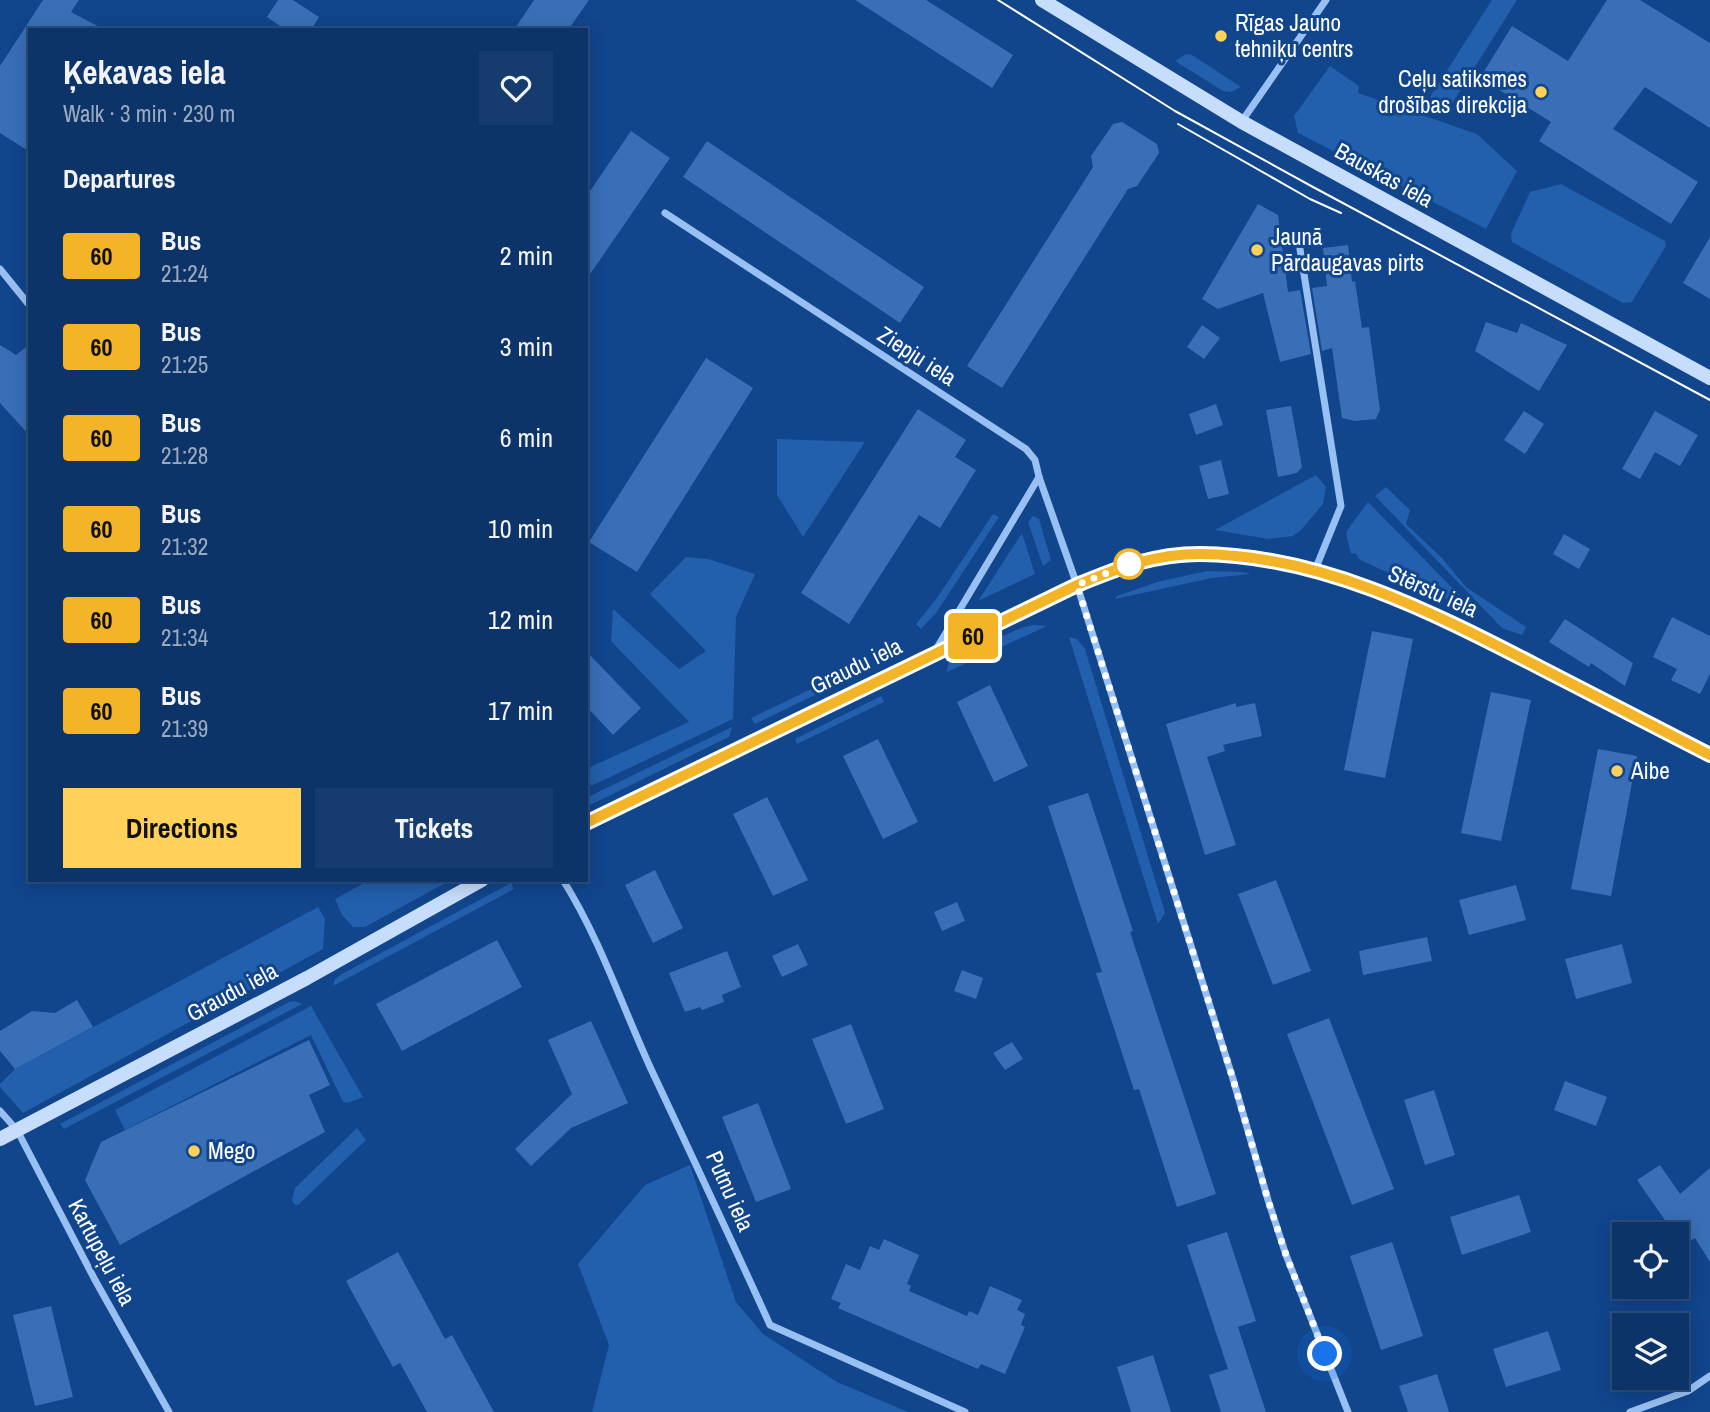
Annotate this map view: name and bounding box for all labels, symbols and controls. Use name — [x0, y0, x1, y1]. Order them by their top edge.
place label: Rīgas Jauno tehniķu centrs — [1235, 7, 1353, 64]
marker: Rīgas Jauno tehniķu centrs — [1213, 28, 1229, 44]
text: Ķekavas iela — [63, 50, 226, 94]
button: heart — [479, 51, 553, 125]
place label: Ceļu satiksmes drošības direkcija — [1378, 63, 1528, 120]
marker: Ceļu satiksmes drošības direkcija — [1533, 84, 1549, 100]
text: Walk · 3 min · 230 m — [63, 98, 235, 129]
street label: Bauskas iela — [1329, 135, 1439, 215]
text: Departures — [63, 161, 176, 196]
place label: Jaunā Pārdaugavas pirts — [1271, 221, 1424, 278]
text: Bus — [161, 223, 201, 258]
text: 2 min — [500, 238, 553, 273]
text: 60 — [91, 240, 112, 272]
marker: Jaunā Pārdaugavas pirts — [1249, 242, 1265, 258]
text: 21:24 — [161, 258, 208, 289]
text: Bus — [161, 314, 201, 349]
street label: Ziepju iela — [872, 319, 963, 393]
text: 3 min — [500, 329, 553, 364]
text: 60 — [91, 331, 112, 363]
text: 21:25 — [161, 349, 208, 380]
text: Bus — [161, 405, 201, 440]
text: 6 min — [500, 420, 553, 455]
text: 60 — [91, 422, 112, 454]
text: 21:28 — [161, 440, 208, 471]
text: Bus — [161, 496, 201, 531]
text: 10 min — [488, 511, 553, 546]
text: 60 — [91, 513, 112, 545]
text: 21:32 — [161, 531, 208, 562]
unlabelled marker — [1114, 549, 1144, 579]
street label: Stērstu iela — [1383, 557, 1484, 624]
text: Bus — [161, 587, 201, 622]
text: 12 min — [488, 602, 553, 637]
text: 60 — [91, 604, 112, 636]
line badge: 60 — [942, 613, 1004, 659]
text: 60 — [962, 620, 984, 652]
text: 21:34 — [161, 622, 208, 653]
street label: Graudu iela — [805, 630, 907, 701]
text: Bus — [161, 678, 201, 713]
text: 17 min — [488, 693, 553, 728]
text: 60 — [91, 695, 112, 727]
text: 21:39 — [161, 713, 208, 744]
place label: Aibe — [1630, 755, 1670, 786]
marker: Aibe — [1609, 763, 1625, 779]
button: Directions — [63, 788, 301, 868]
button: Tickets — [315, 788, 553, 868]
street label: Graudu iela — [181, 954, 283, 1028]
place label: Mego — [208, 1135, 255, 1166]
marker: Mego — [186, 1143, 202, 1159]
street label: Putnu iela — [699, 1146, 762, 1236]
street label: Kartupeļu iela — [61, 1193, 144, 1311]
map controls — [1612, 1222, 1689, 1390]
button: locate — [1612, 1222, 1689, 1299]
button: layers — [1612, 1313, 1689, 1390]
your location — [1307, 1336, 1342, 1371]

